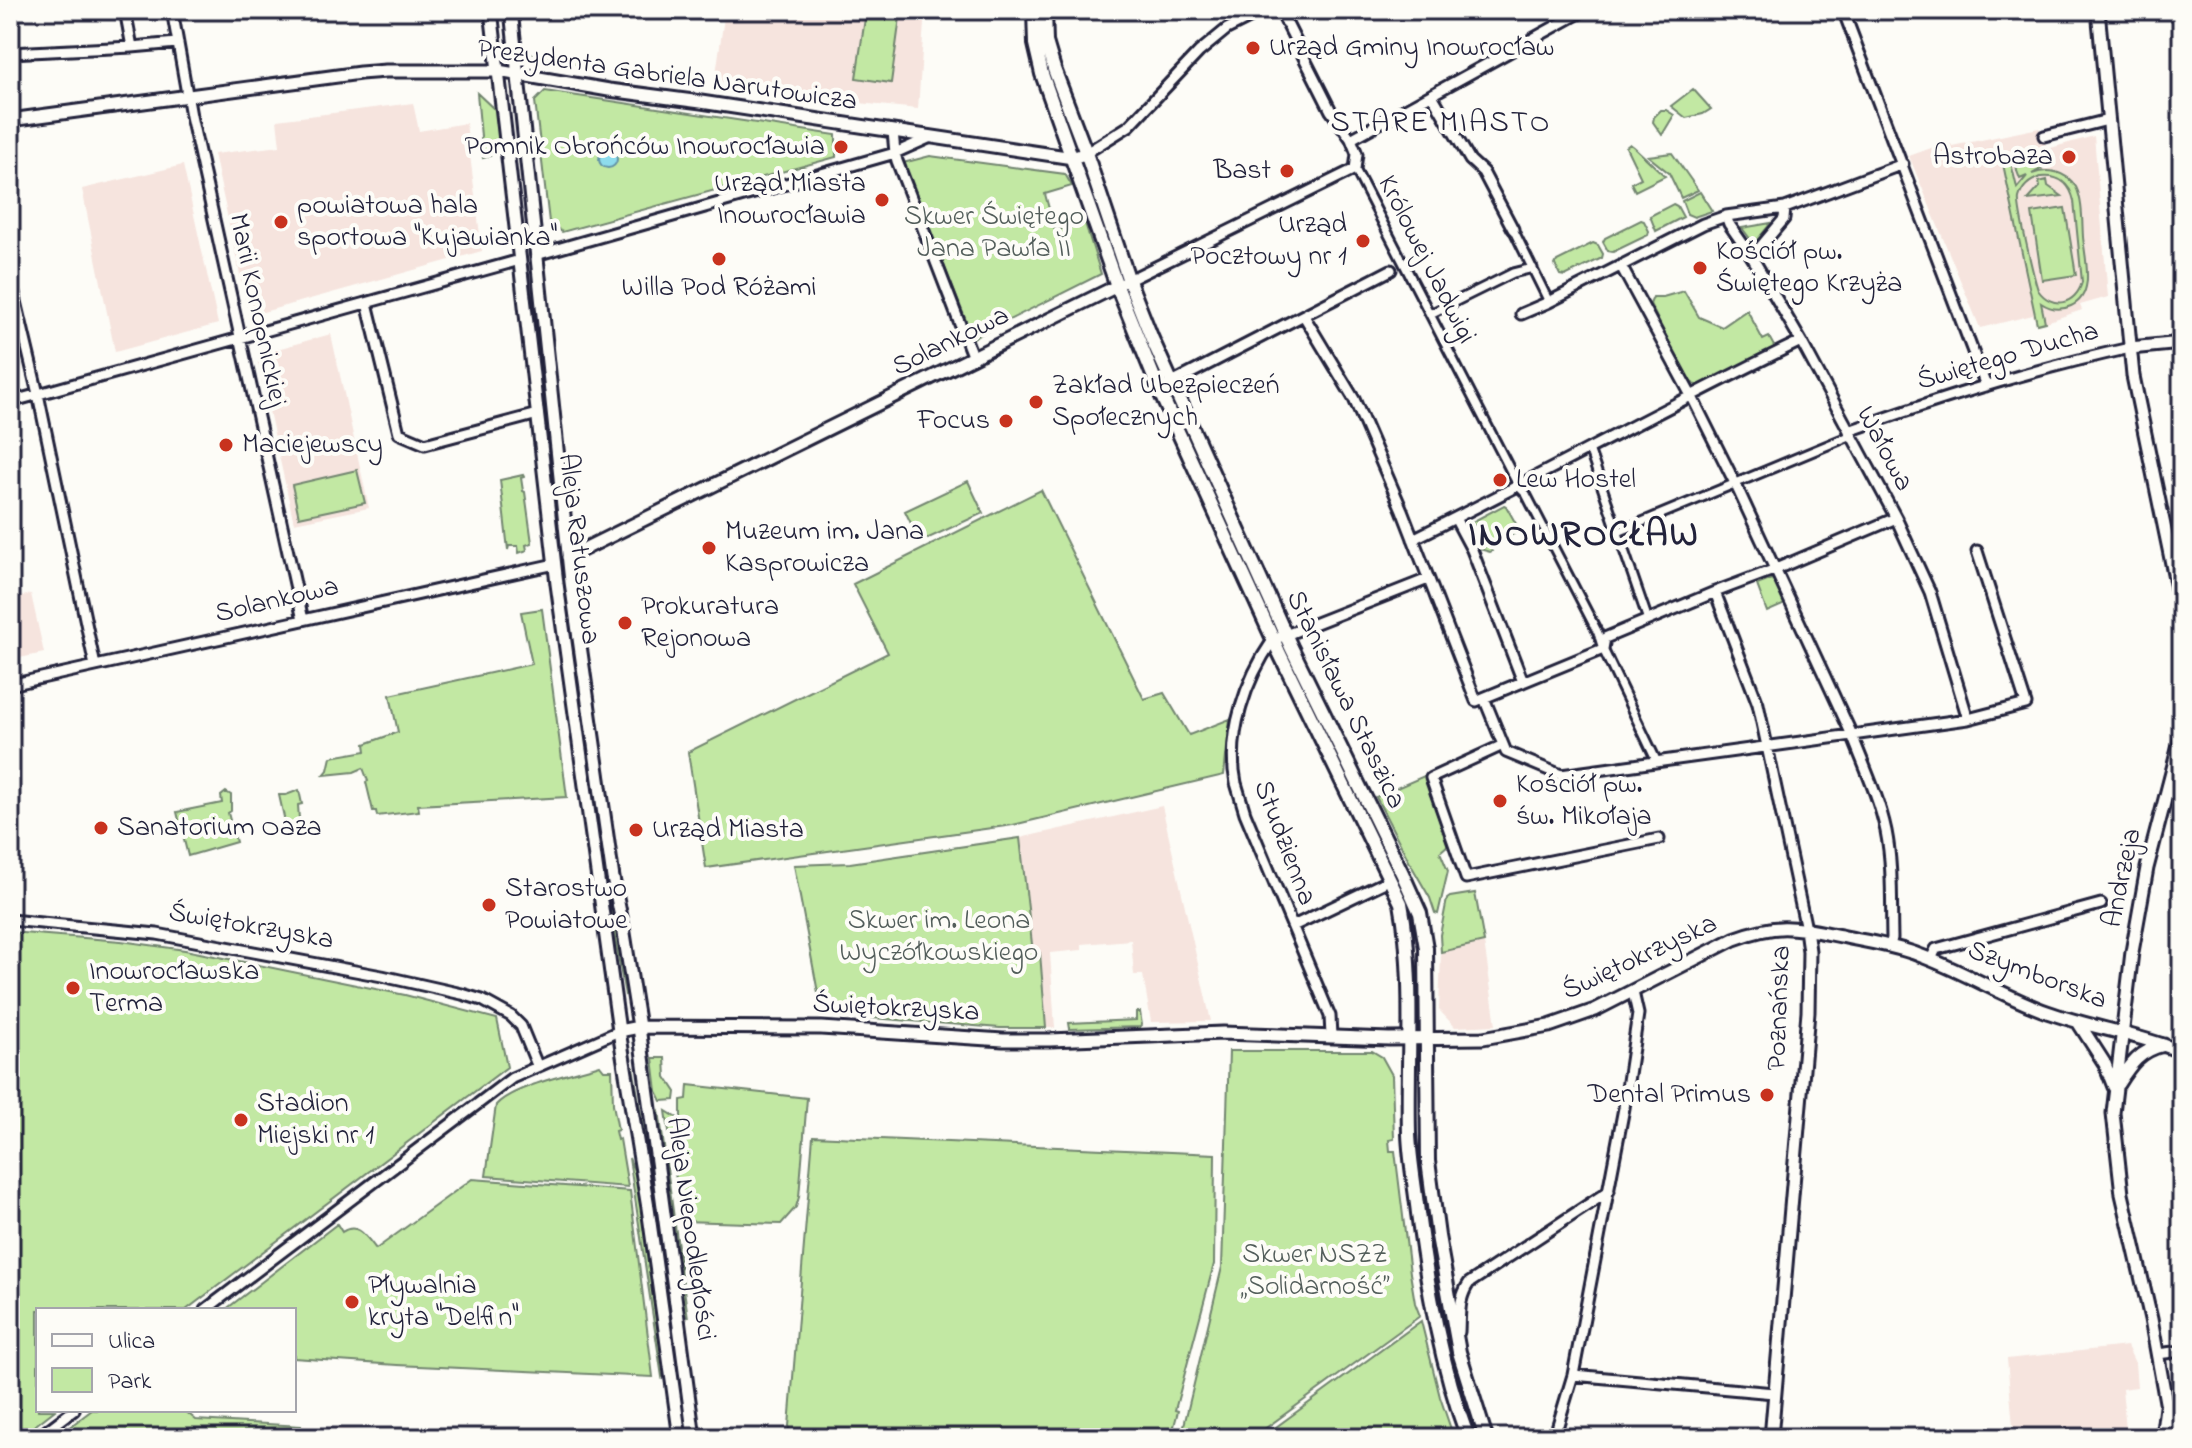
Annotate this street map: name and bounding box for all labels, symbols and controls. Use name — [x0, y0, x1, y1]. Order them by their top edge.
place label: Urząd Gminy Inowrocław — [1269, 28, 1555, 69]
street label: Prezydenta Gabriela Narutowicza — [474, 29, 860, 123]
marker: Urząd Gminy Inowrocław — [1244, 39, 1262, 57]
district label: STARE MIASTO — [1330, 102, 1552, 146]
place label: Pomnik Obrońców Inowrocławia — [464, 127, 825, 168]
place label: Astrobaza — [1933, 137, 2053, 178]
marker: Pomnik Obrońców Inowrocławia — [832, 138, 850, 156]
marker: Astrobaza — [2060, 148, 2078, 166]
place label: Bast — [1212, 151, 1271, 192]
marker: Bast — [1278, 162, 1296, 180]
place label: Urząd Miasta Inowrocławia — [714, 164, 866, 237]
street label: Królowej Jadwigi — [1366, 169, 1486, 351]
place label: powiatowa hala sportowa "Kujawianka" — [297, 186, 557, 259]
marker: Urząd Miasta Inowrocławia — [873, 191, 891, 209]
park label: Skwer Świętego Jana Pawła II — [904, 197, 1084, 270]
place label: Urząd Pocztowy nr 1 — [1190, 205, 1347, 278]
street label: Marii Konopnickiej — [217, 210, 298, 412]
marker: powiatowa hala sportowa "Kujawianka" — [272, 213, 290, 231]
marker: Urząd Pocztowy nr 1 — [1354, 232, 1372, 250]
place label: Kościół pw. Świętego Krzyża — [1716, 232, 1902, 305]
marker: Willa Pod Różami — [710, 250, 728, 268]
marker: Kościół pw. Świętego Krzyża — [1691, 259, 1709, 277]
place label: Willa Pod Różami — [621, 268, 817, 309]
street label: Solankowa — [886, 296, 1016, 388]
street label: Świętego Ducha — [1912, 311, 2104, 403]
place label: Zakład Ubezpieczeń Społecznych — [1052, 366, 1280, 439]
marker: Zakład Ubezpieczeń Społecznych — [1027, 393, 1045, 411]
street label: Wałowa — [1844, 399, 1924, 499]
place label: Focus — [916, 401, 990, 442]
marker: Focus — [997, 412, 1015, 430]
place label: Maciejewscy — [242, 425, 383, 466]
marker: Maciejewscy — [217, 436, 235, 454]
street label: Aleja Ratuszowa — [546, 451, 610, 647]
place label: Lew Hostel — [1516, 460, 1636, 501]
marker: Lew Hostel — [1491, 471, 1509, 489]
district label: INOWROCŁAW — [1468, 510, 1700, 563]
place label: Muzeum im. Jana Kasprowicza — [725, 512, 924, 585]
marker: Muzeum im. Jana Kasprowicza — [700, 539, 718, 557]
street label: Solankowa — [211, 567, 343, 635]
street label: Stanisława Staszica — [1274, 584, 1416, 816]
place label: Prokuratura Rejonowa — [641, 587, 779, 660]
marker: Prokuratura Rejonowa — [616, 614, 634, 632]
place label: Kościół pw. św. Mikołaja — [1516, 765, 1652, 838]
street label: Studzienna — [1241, 774, 1327, 912]
marker: Kościół pw. św. Mikołaja — [1491, 792, 1509, 810]
place label: Sanatorium Oaza — [117, 808, 322, 849]
place label: Urząd Miasta — [652, 810, 804, 851]
marker: Sanatorium Oaza — [92, 819, 110, 837]
marker: Urząd Miasta — [627, 821, 645, 839]
street label: Andrzeja — [2093, 825, 2153, 931]
place label: Starostwo Powiatowe — [505, 869, 628, 942]
street label: Świętokrzyska — [165, 892, 337, 962]
marker: Starostwo Powiatowe — [480, 896, 498, 914]
park label: Skwer im. Leona Wyczółkowskiego — [840, 901, 1038, 974]
street label: Świętokrzyska — [1556, 904, 1724, 1012]
street label: Szymborska — [1961, 931, 2113, 1021]
street label: Poznańska — [1757, 945, 1803, 1071]
place label: Inowrocławska Terma — [89, 952, 259, 1025]
marker: Inowrocławska Terma — [64, 979, 82, 997]
street label: Świętokrzyska — [812, 984, 980, 1034]
place label: Dental Primus — [1587, 1075, 1751, 1116]
place label: Stadion Miejski nr 1 — [257, 1084, 374, 1157]
marker: Dental Primus — [1758, 1086, 1776, 1104]
marker: Stadion Miejski nr 1 — [232, 1111, 250, 1129]
street label: Aleja Niepodległości — [654, 1114, 726, 1344]
park label: Skwer NSZZ „Solidarność” — [1240, 1235, 1390, 1308]
place label: Pływalnia kryta "Delfin" — [368, 1266, 519, 1339]
marker: Pływalnia kryta "Delfin" — [343, 1293, 361, 1311]
legend — [36, 1308, 296, 1412]
text: Ulica — [108, 1325, 155, 1360]
text: Park — [108, 1365, 152, 1400]

